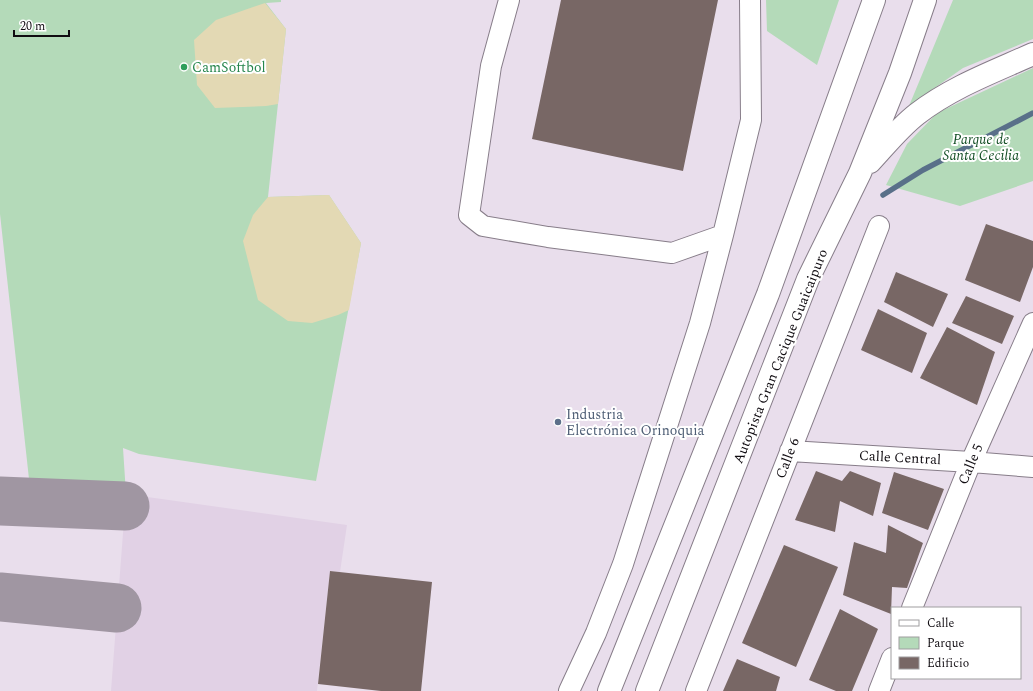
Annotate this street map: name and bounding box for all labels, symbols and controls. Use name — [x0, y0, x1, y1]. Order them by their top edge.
scale bar — [14, 12, 69, 38]
text: 20 m — [20, 17, 45, 36]
place label: CamSoftbol — [192, 57, 266, 78]
marker: CamSoftbol — [179, 62, 189, 72]
park label: Parque de Santa Cecilia — [943, 129, 1019, 166]
street label: Autopista Gran Cacique Guaicaipuro — [728, 246, 833, 467]
place label: Industria Electrónica Orinoquia — [566, 404, 705, 441]
marker: Industria Electrónica Orinoquia — [553, 417, 563, 427]
street label: Calle 6 — [770, 435, 805, 482]
street label: Calle 5 — [953, 441, 988, 488]
street label: Calle Central — [858, 445, 942, 470]
legend — [891, 607, 1021, 679]
text: Calle — [927, 614, 955, 633]
text: Parque — [927, 634, 964, 653]
text: Edificio — [927, 654, 969, 673]

